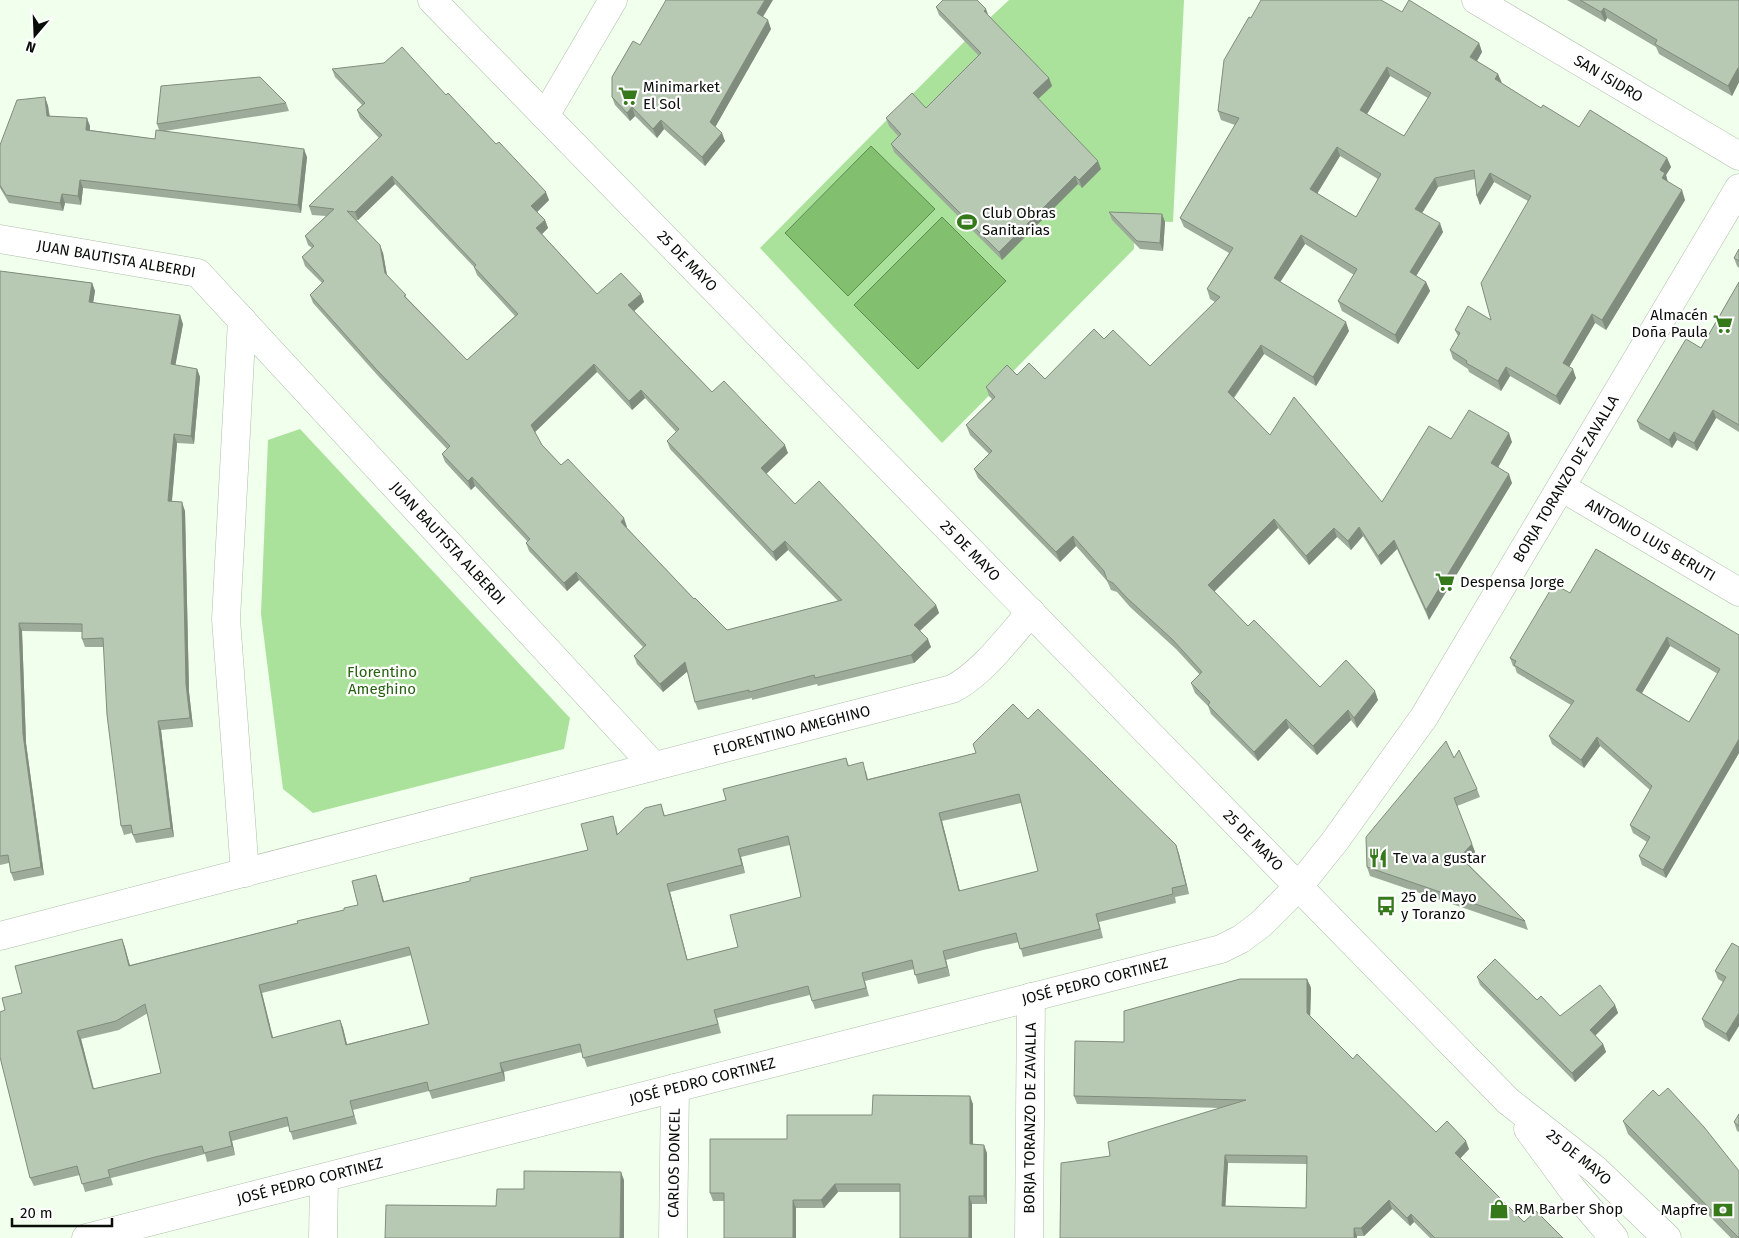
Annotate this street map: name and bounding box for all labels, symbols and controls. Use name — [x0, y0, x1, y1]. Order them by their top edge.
north arrow — [10, 10, 60, 60]
text: N — [24, 37, 38, 56]
street label: SAN ISIDRO — [1571, 51, 1646, 106]
place label: Minimarket El Sol — [643, 78, 720, 113]
supermarket icon: Minimarket El Sol — [617, 85, 639, 107]
place label: Club Obras Sanitarias — [982, 204, 1056, 239]
sports icon: Club Obras Sanitarias — [956, 211, 978, 233]
street label: 25 DE MAYO — [653, 227, 721, 295]
street label: JUAN BAUTISTA ALBERDI — [36, 236, 197, 281]
place label: Almacén Doña Paula — [1631, 306, 1708, 341]
supermarket icon: Almacén Doña Paula — [1712, 313, 1734, 335]
street label: BORJA TORANZO DE ZAVALLA — [1509, 392, 1623, 565]
street label: JUAN BAUTISTA ALBERDI — [387, 478, 509, 608]
street label: ANTONIO LUIS BERUTI — [1582, 495, 1719, 585]
street label: 25 DE MAYO — [936, 516, 1004, 585]
supermarket icon: Despensa Jorge — [1434, 571, 1456, 593]
place label: Despensa Jorge — [1460, 573, 1564, 591]
park label: Florentino Ameghino — [347, 663, 417, 698]
street label: FLORENTINO AMEGHINO — [711, 702, 872, 760]
street label: 25 DE MAYO — [1219, 806, 1287, 875]
restaurant icon: Te va a gustar — [1367, 847, 1389, 869]
place label: Te va a gustar — [1393, 849, 1486, 867]
place label: 25 de Mayo y Toranzo — [1401, 888, 1477, 923]
bus stop icon: 25 de Mayo y Toranzo — [1375, 895, 1397, 917]
street label: JOSÉ PEDRO CORTINEZ — [1020, 954, 1170, 1008]
street label: BORJA TORANZO DE ZAVALLA — [1020, 1022, 1040, 1214]
street label: JOSÉ PEDRO CORTINEZ — [627, 1054, 778, 1108]
street label: CARLOS DONCEL — [664, 1108, 684, 1218]
street label: 25 DE MAYO — [1543, 1126, 1615, 1189]
street label: JOSÉ PEDRO CORTINEZ — [235, 1154, 385, 1208]
scale bar — [12, 1196, 112, 1228]
shop icon: RM Barber Shop — [1488, 1198, 1510, 1220]
bank icon: Mapfre — [1712, 1199, 1734, 1221]
place label: RM Barber Shop — [1514, 1200, 1623, 1218]
place label: Mapfre — [1661, 1201, 1708, 1219]
text: 20 m — [20, 1204, 53, 1222]

